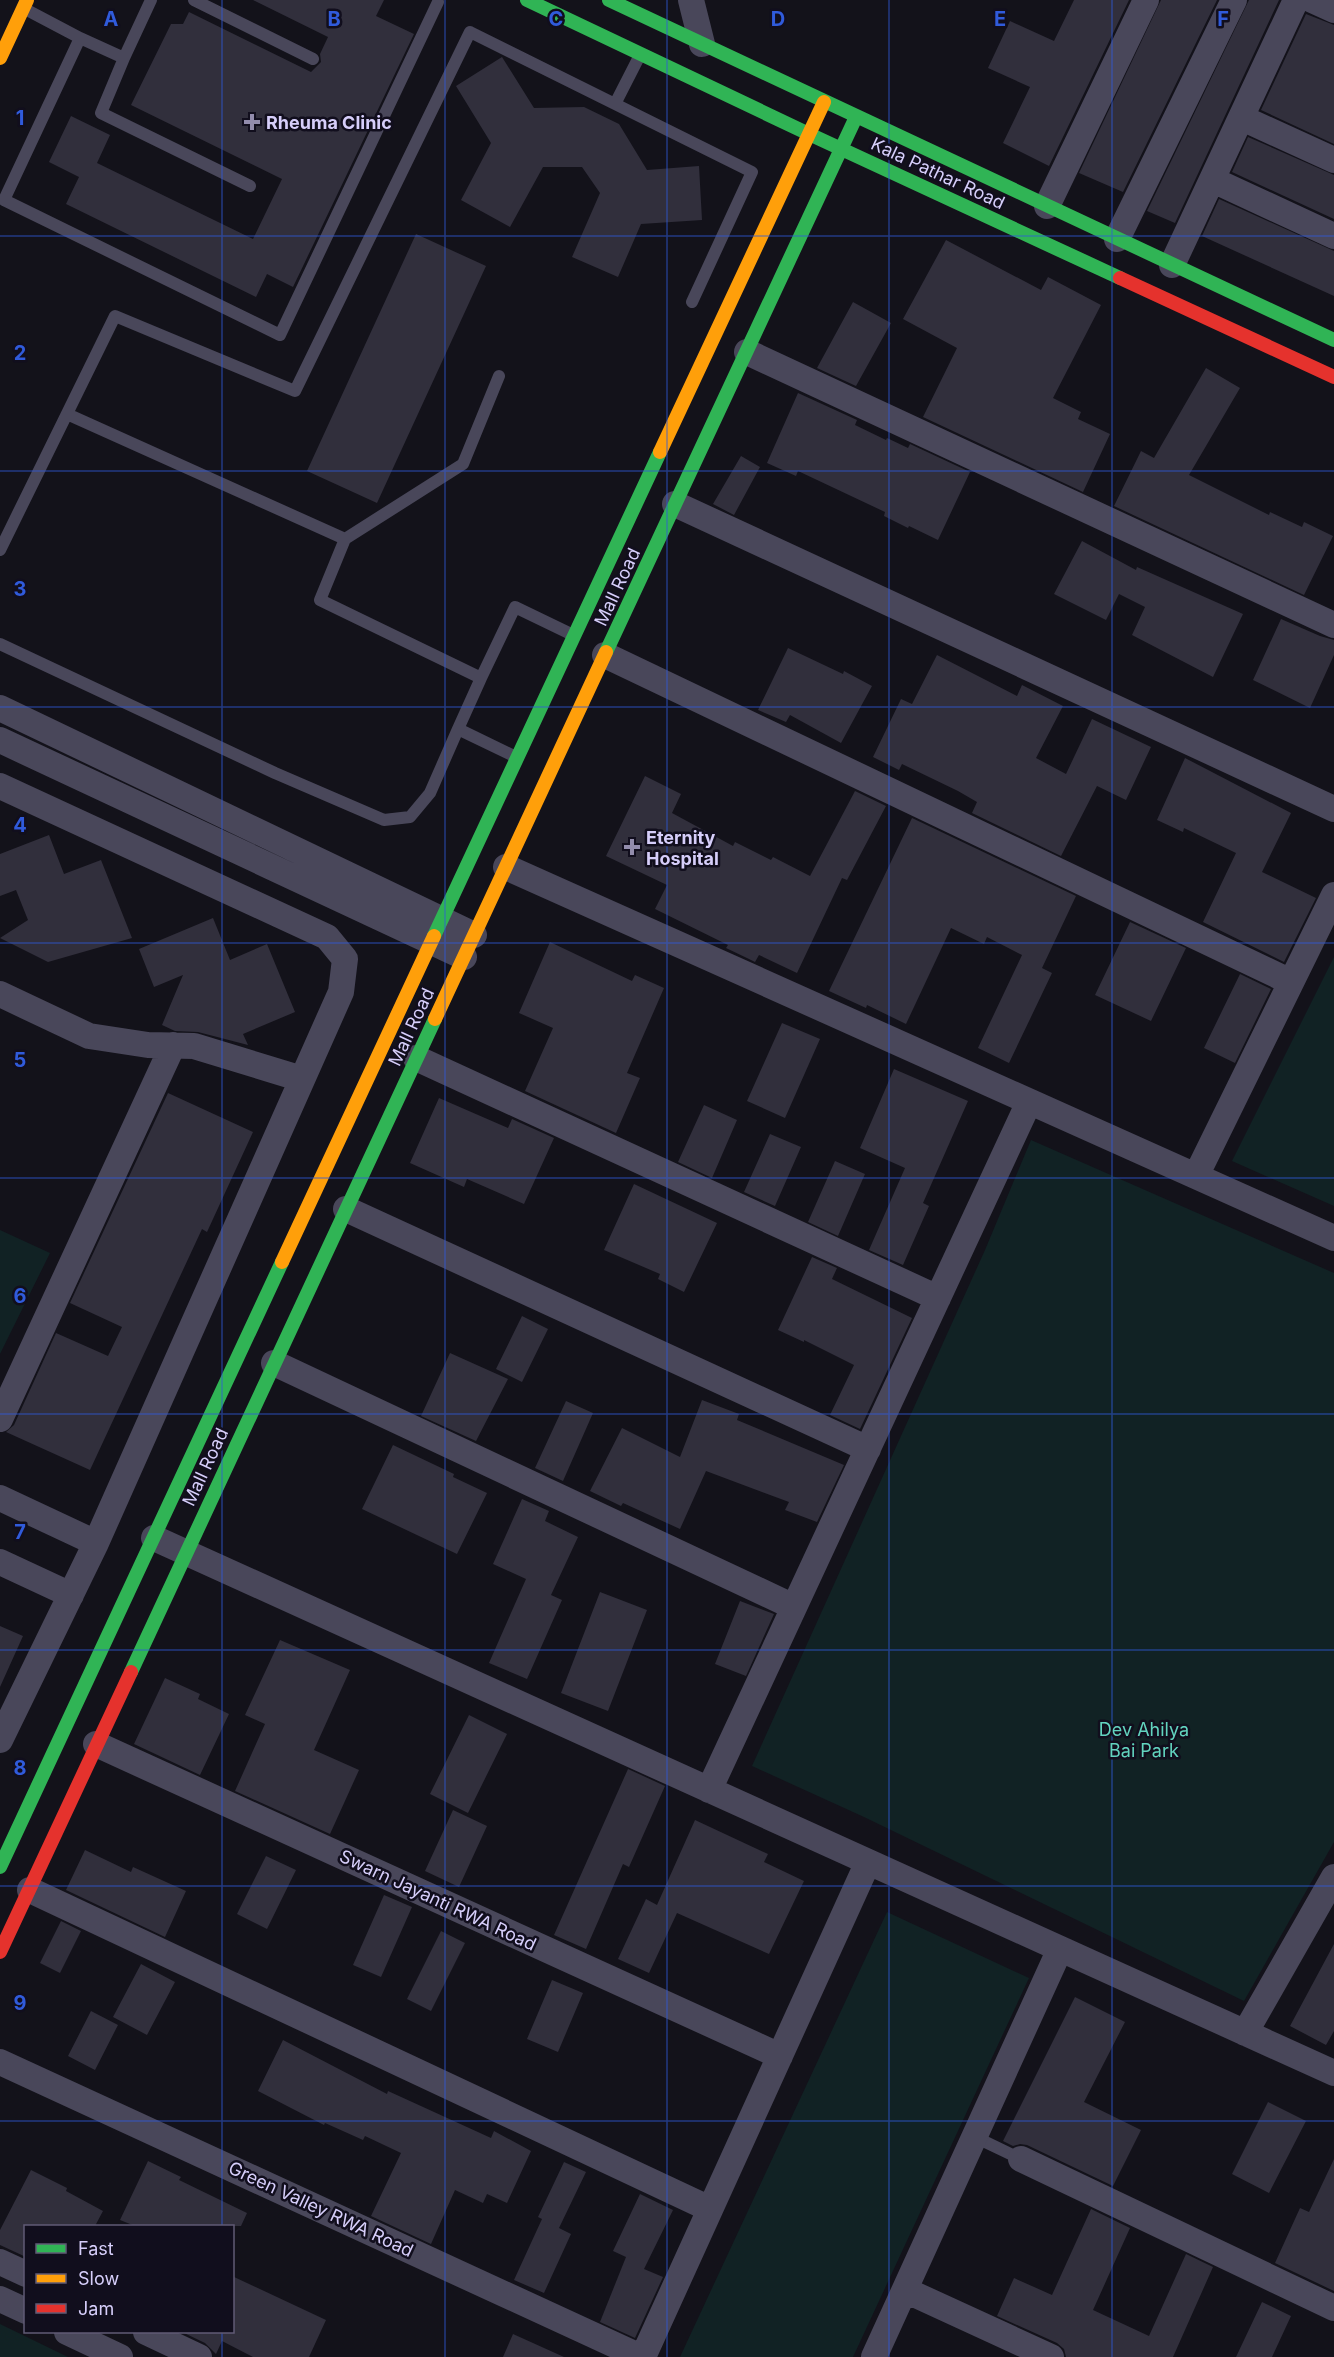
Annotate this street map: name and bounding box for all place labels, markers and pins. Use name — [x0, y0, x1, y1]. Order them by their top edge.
place label: Rheuma Clinic — [266, 112, 392, 133]
marker: Rheuma Clinic — [243, 113, 261, 131]
place label: Eternity Hospital — [646, 827, 719, 869]
marker: Eternity Hospital — [623, 838, 641, 856]

